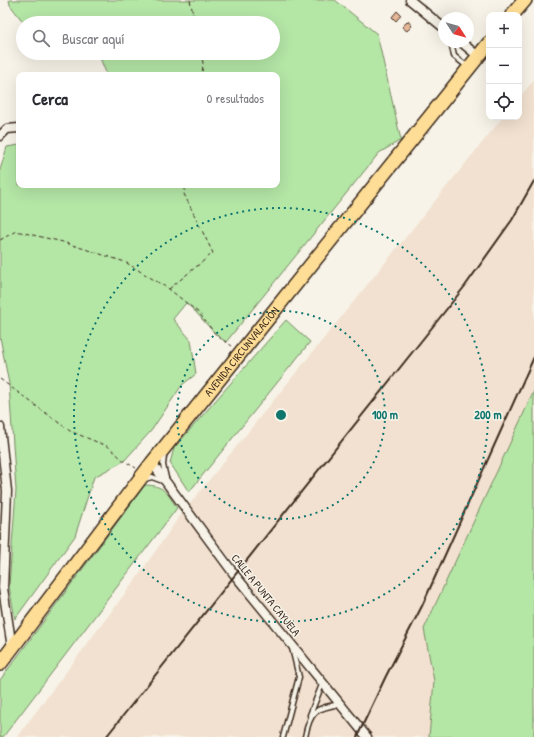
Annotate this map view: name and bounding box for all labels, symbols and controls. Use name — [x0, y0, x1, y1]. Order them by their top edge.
north arrow — [438, 12, 474, 48]
map controls — [486, 12, 522, 120]
button: + — [486, 12, 522, 48]
search box — [16, 16, 280, 60]
icon: search — [30, 27, 52, 49]
text: Buscar aquí — [62, 28, 125, 49]
button: − — [486, 48, 522, 84]
button: locate — [486, 84, 522, 120]
text: Cerca — [32, 87, 68, 110]
text: 0 resultados — [206, 89, 264, 107]
street label: AVENIDA CIRCUNVALACIÓN — [201, 304, 282, 399]
text: 100 m — [372, 406, 398, 423]
text: 200 m — [474, 406, 502, 423]
centre of rings — [274, 408, 288, 422]
street label: CALLE A PUNTA CAYUELA — [229, 551, 304, 639]

